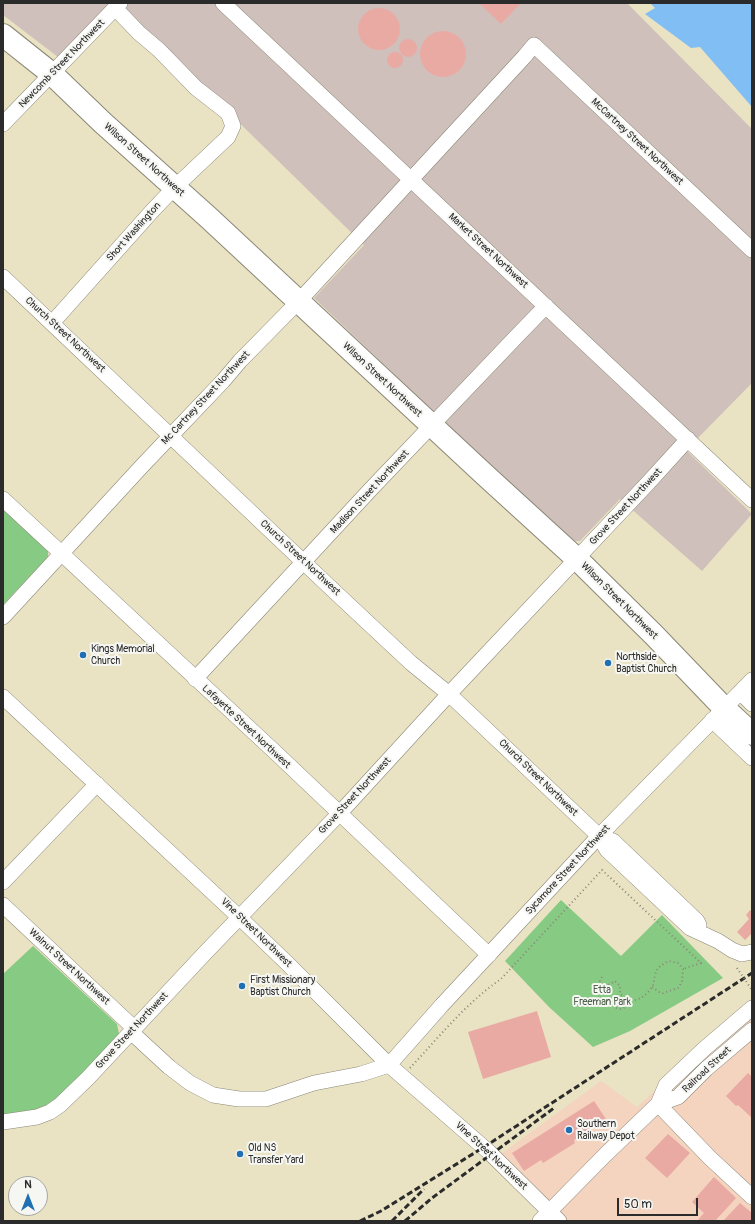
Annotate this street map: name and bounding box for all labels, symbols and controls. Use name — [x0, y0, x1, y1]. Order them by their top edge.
street label: Newcomb Street Northwest — [17, 17, 107, 111]
street label: McCartney Street Northwest — [588, 96, 686, 188]
street label: Wilson Street Northwest — [101, 121, 187, 199]
street label: Short Washington — [104, 200, 164, 264]
street label: Market Street Northwest — [446, 211, 530, 291]
street label: Church Street Northwest — [22, 295, 108, 375]
street label: Wilson Street Northwest — [340, 340, 424, 420]
street label: Mc Cartney Street Northwest — [159, 349, 253, 447]
street label: Madison Street Northwest — [328, 448, 412, 536]
street label: Grove Street Northwest — [587, 466, 665, 548]
street label: Church Street Northwest — [257, 518, 343, 598]
street label: Wilson Street Northwest — [578, 560, 660, 642]
place label: Kings Memorial Church — [91, 643, 155, 666]
marker: Kings Memorial Church — [78, 650, 88, 660]
place label: Northside Baptist Church — [616, 651, 677, 674]
marker: Northside Baptist Church — [603, 658, 613, 668]
street label: Lafayette Street Northwest — [199, 683, 293, 771]
street label: Church Street Northwest — [496, 737, 580, 819]
street label: Grove Street Northwest — [316, 755, 394, 837]
street label: Sycamore Street Northwest — [523, 823, 613, 917]
street label: Vine Street Northwest — [218, 896, 294, 970]
street label: Walnut Street Northwest — [26, 926, 112, 1008]
place label: First Missionary Baptist Church — [250, 974, 315, 998]
marker: First Missionary Baptist Church — [237, 981, 247, 991]
park label: Etta Freeman Park — [573, 984, 631, 1008]
street label: Grove Street Northwest — [93, 990, 171, 1072]
street label: Railroad Street — [680, 1044, 734, 1096]
place label: Southern Railway Depot — [577, 1118, 635, 1142]
street label: Vine Street Northwest — [452, 1119, 530, 1193]
marker: Southern Railway Depot — [564, 1125, 574, 1135]
place label: Old NS Transfer Yard — [248, 1142, 304, 1166]
marker: Old NS Transfer Yard — [235, 1149, 245, 1159]
north arrow — [8, 1176, 48, 1216]
text: N — [24, 1178, 32, 1191]
scale bar — [619, 1190, 700, 1216]
text: 50 m — [624, 1197, 652, 1212]

